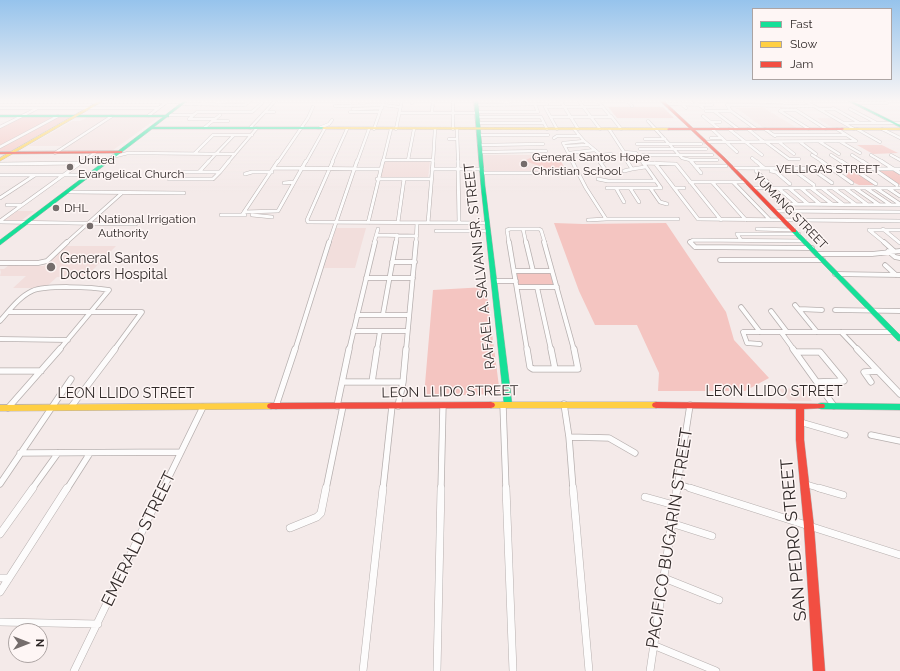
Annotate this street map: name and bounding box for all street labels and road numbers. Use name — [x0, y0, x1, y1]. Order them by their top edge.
street label: RAFAEL A. SALVANI SR. STREET — [461, 162, 499, 370]
street label: VELLIGAS STREET — [776, 162, 880, 176]
street label: YUMANG STREET — [750, 170, 830, 252]
street label: LEON LLIDO STREET — [381, 382, 519, 402]
street label: LEON LLIDO STREET — [705, 384, 843, 400]
street label: LEON LLIDO STREET — [57, 386, 195, 402]
street label: PACIFICO BUGARIN STREET — [642, 426, 698, 650]
street label: SAN PEDRO STREET — [777, 458, 811, 622]
street label: EMERALD STREET — [98, 468, 180, 610]

